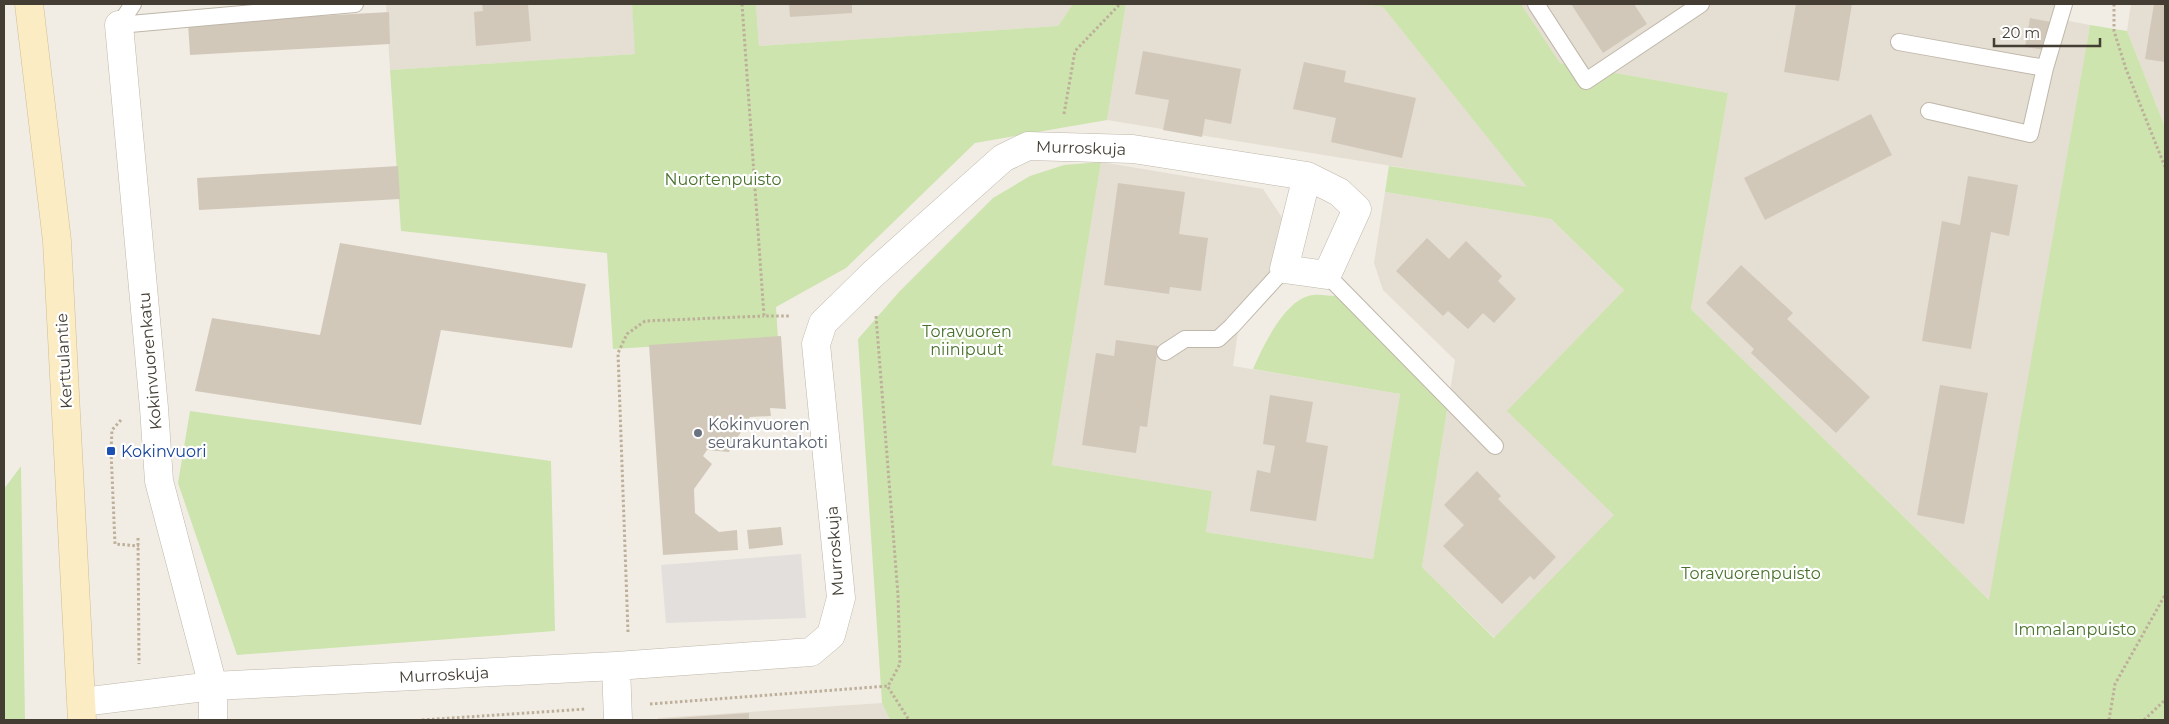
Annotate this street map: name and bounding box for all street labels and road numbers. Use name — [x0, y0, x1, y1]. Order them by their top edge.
street label: Murroskuja — [1036, 137, 1126, 159]
street label: Kokinvuorenkatu — [135, 292, 165, 430]
street label: Kerttulantie — [52, 313, 76, 409]
street label: Murroskuja — [822, 505, 848, 597]
street label: Murroskuja — [398, 663, 490, 687]

